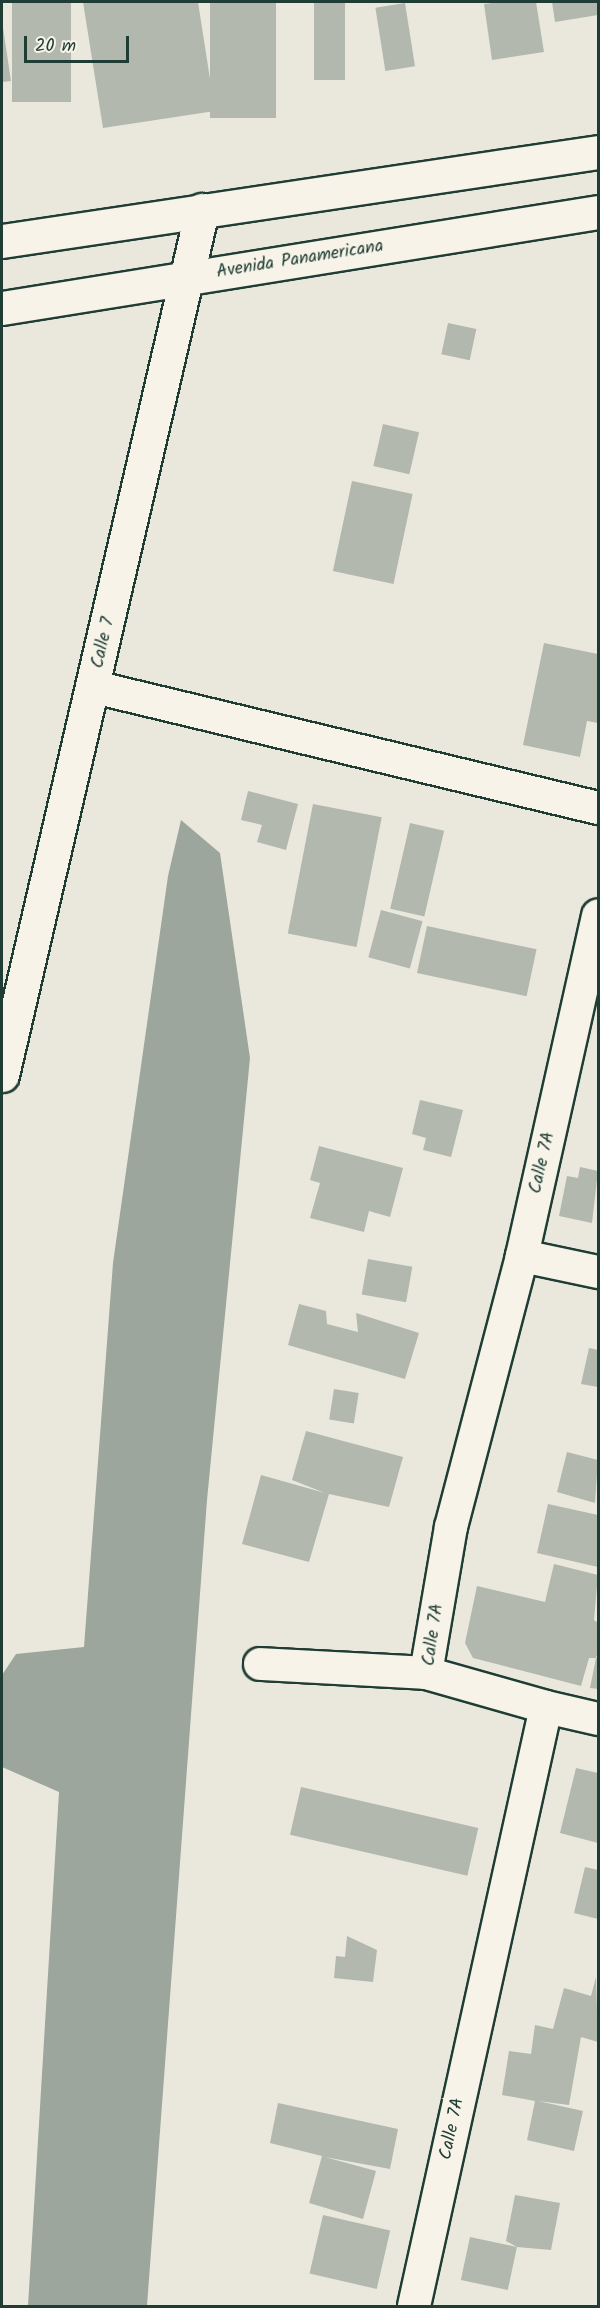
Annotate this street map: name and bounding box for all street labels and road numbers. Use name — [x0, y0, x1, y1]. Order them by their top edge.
street label: Avenida Panamericana — [215, 236, 385, 284]
street label: Calle 7 — [88, 615, 120, 671]
street label: Calle 7A — [525, 1130, 561, 1196]
street label: Calle 7A — [419, 1602, 449, 1668]
street label: Calle 7A — [436, 2096, 470, 2162]

